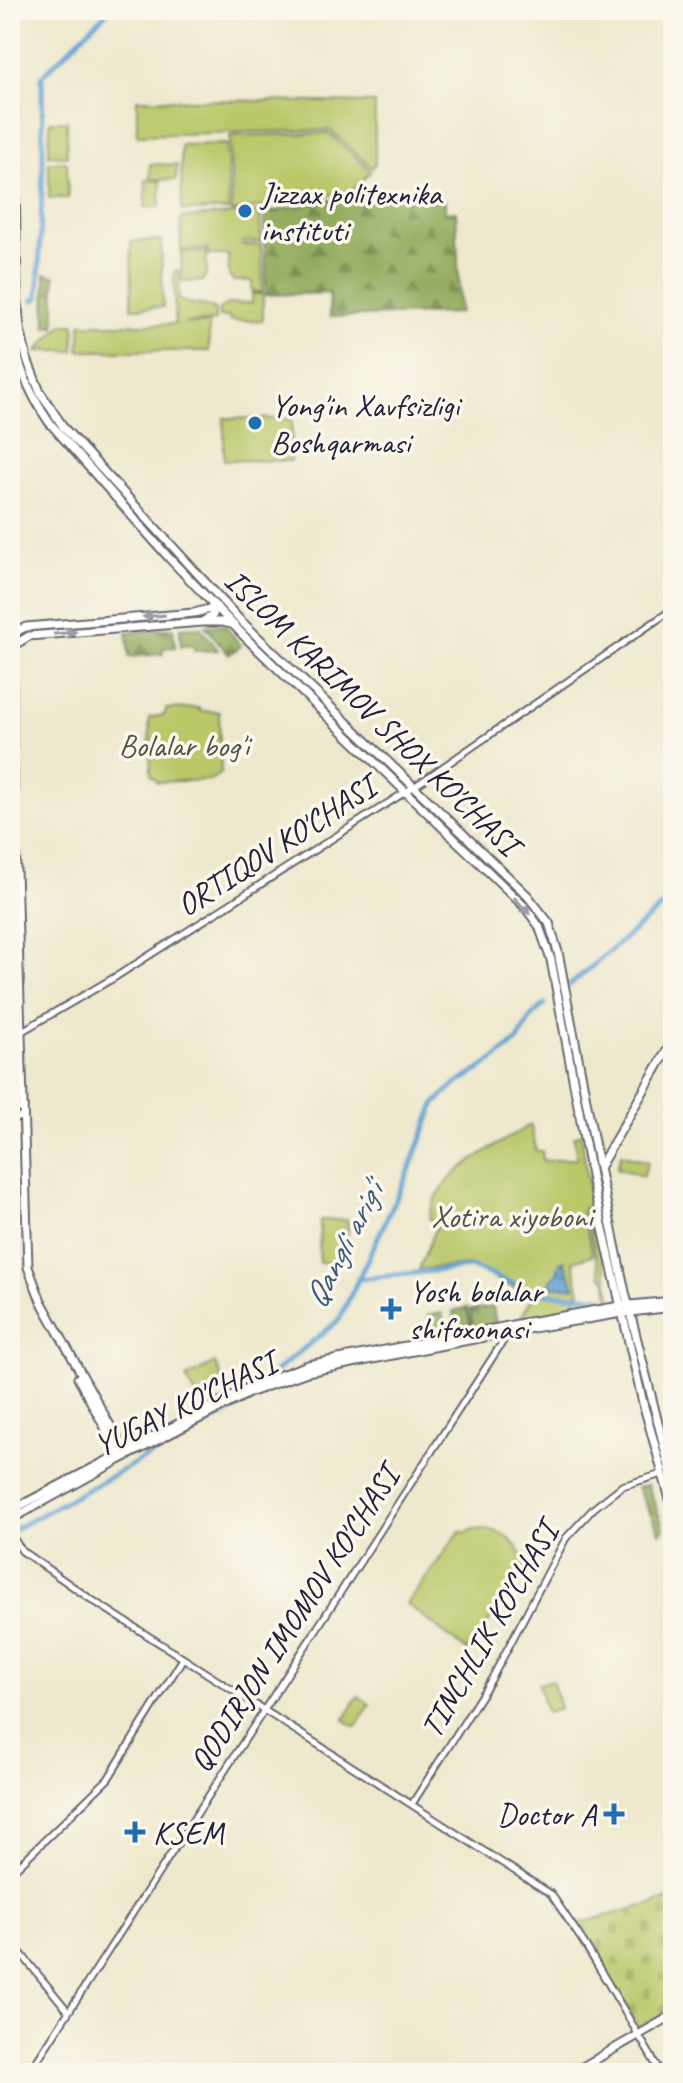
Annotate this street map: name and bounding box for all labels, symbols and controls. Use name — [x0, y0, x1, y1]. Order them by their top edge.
place label: Jizzax politexnika instituti — [259, 173, 444, 251]
marker: Jizzax politexnika instituti — [236, 202, 254, 220]
place label: Yong'in Xavfsizligi Boshqarmasi — [271, 385, 463, 463]
marker: Yong'in Xavfsizligi Boshqarmasi — [246, 414, 264, 432]
street label: ISLOM KARIMOV SHOX KO'CHASI — [216, 560, 533, 868]
one-way arrow — [141, 610, 166, 623]
one-way arrow — [53, 627, 78, 640]
park label: Bolalar bog'i — [119, 725, 253, 766]
street label: ORTIQOV KO'CHASI — [169, 763, 388, 925]
one-way arrow — [513, 896, 531, 915]
water label: Qangli arig'i — [293, 1168, 397, 1315]
park label: Xotira xiyoboni — [431, 1196, 597, 1237]
place label: Yosh bolalar shifoxonasi — [409, 1271, 545, 1349]
marker: Yosh bolalar shifoxonasi — [380, 1298, 402, 1320]
street label: YUGAY KO'CHASI — [87, 1340, 288, 1466]
street label: QODIRJON IMOMOV KO'CHASI — [180, 1453, 411, 1779]
street label: TINCHLIK KO'CHASI — [411, 1510, 570, 1745]
place label: Doctor A — [497, 1794, 598, 1835]
marker: Doctor A — [603, 1803, 625, 1825]
place label: KSEM — [153, 1812, 226, 1853]
marker: KSEM — [124, 1821, 146, 1843]

